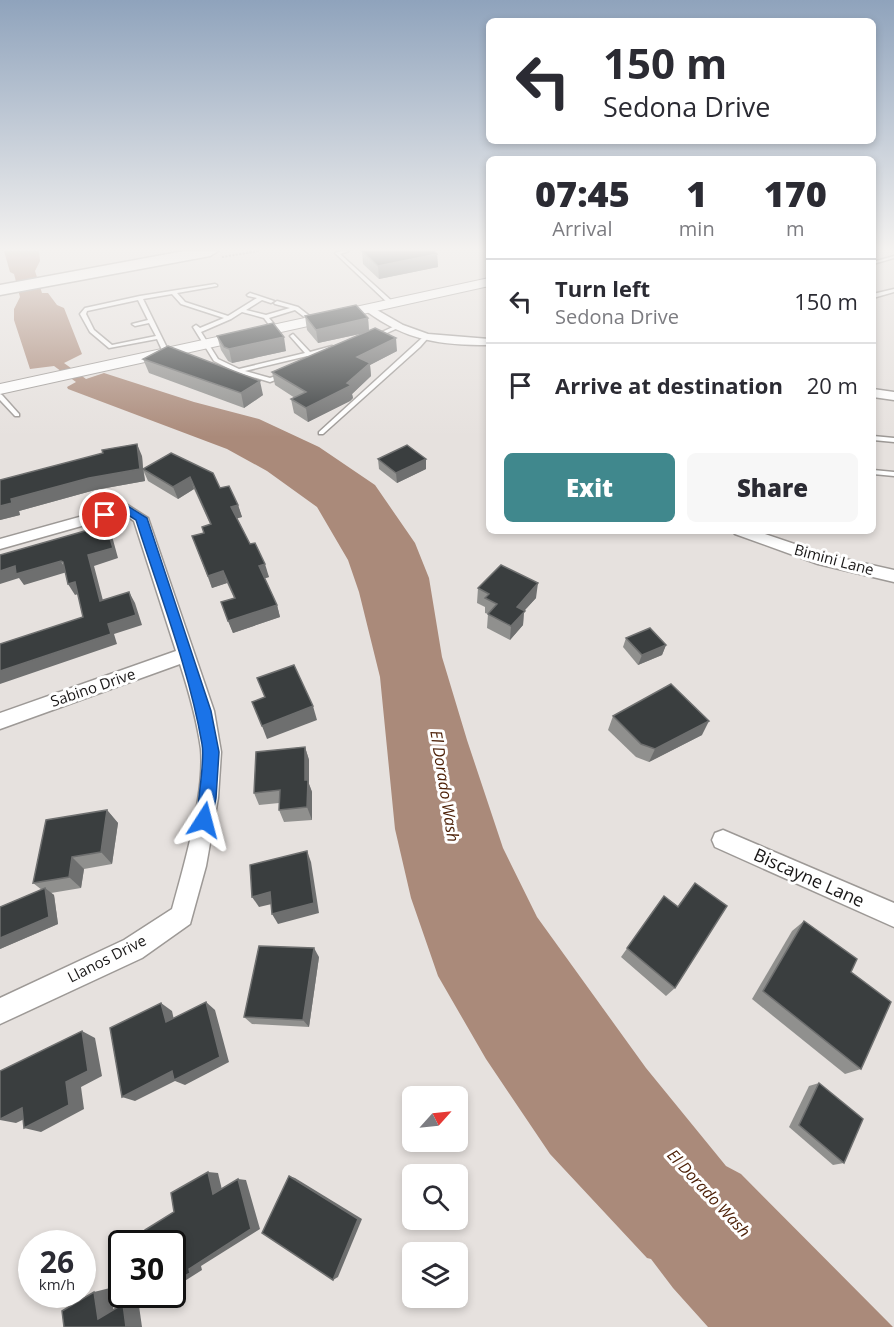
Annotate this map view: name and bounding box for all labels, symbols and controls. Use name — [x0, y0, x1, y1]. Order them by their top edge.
text: 150 m — [603, 34, 727, 91]
icon: left — [504, 42, 582, 120]
text: Sedona Drive — [603, 88, 770, 125]
text: 07:45 — [535, 169, 630, 218]
text: 1 — [686, 169, 707, 218]
text: 170 — [764, 169, 827, 218]
text: Arrival — [552, 215, 613, 242]
text: min — [679, 215, 715, 242]
text: m — [786, 215, 805, 242]
text: Turn left — [555, 273, 650, 303]
icon: left — [504, 285, 537, 318]
text: 150 m — [794, 286, 858, 316]
text: Sedona Drive — [555, 303, 679, 330]
icon: arrive — [504, 369, 537, 402]
text: Arrive at destination — [555, 370, 783, 400]
text: 20 m — [807, 370, 858, 400]
button: Exit — [504, 453, 675, 522]
button: Share — [687, 453, 858, 522]
pin — [79, 489, 130, 540]
icon: arrive — [88, 498, 121, 531]
street label: Bimini Lane — [792, 539, 876, 579]
street label: Sabino Drive — [48, 663, 138, 711]
water label: El Dorado Wash — [425, 729, 465, 843]
position arrow — [172, 788, 236, 852]
street label: Biscayne Lane — [750, 842, 869, 912]
street label: Llanos Drive — [64, 930, 149, 987]
north arrow — [402, 1086, 468, 1152]
map controls — [402, 1086, 468, 1308]
water label: El Dorado Wash — [663, 1144, 755, 1242]
button: search — [402, 1164, 468, 1230]
speed limit sign: 30 — [108, 1230, 186, 1308]
text: 26 — [40, 1241, 74, 1282]
button: layers — [402, 1242, 468, 1308]
text: km/h — [39, 1274, 75, 1294]

